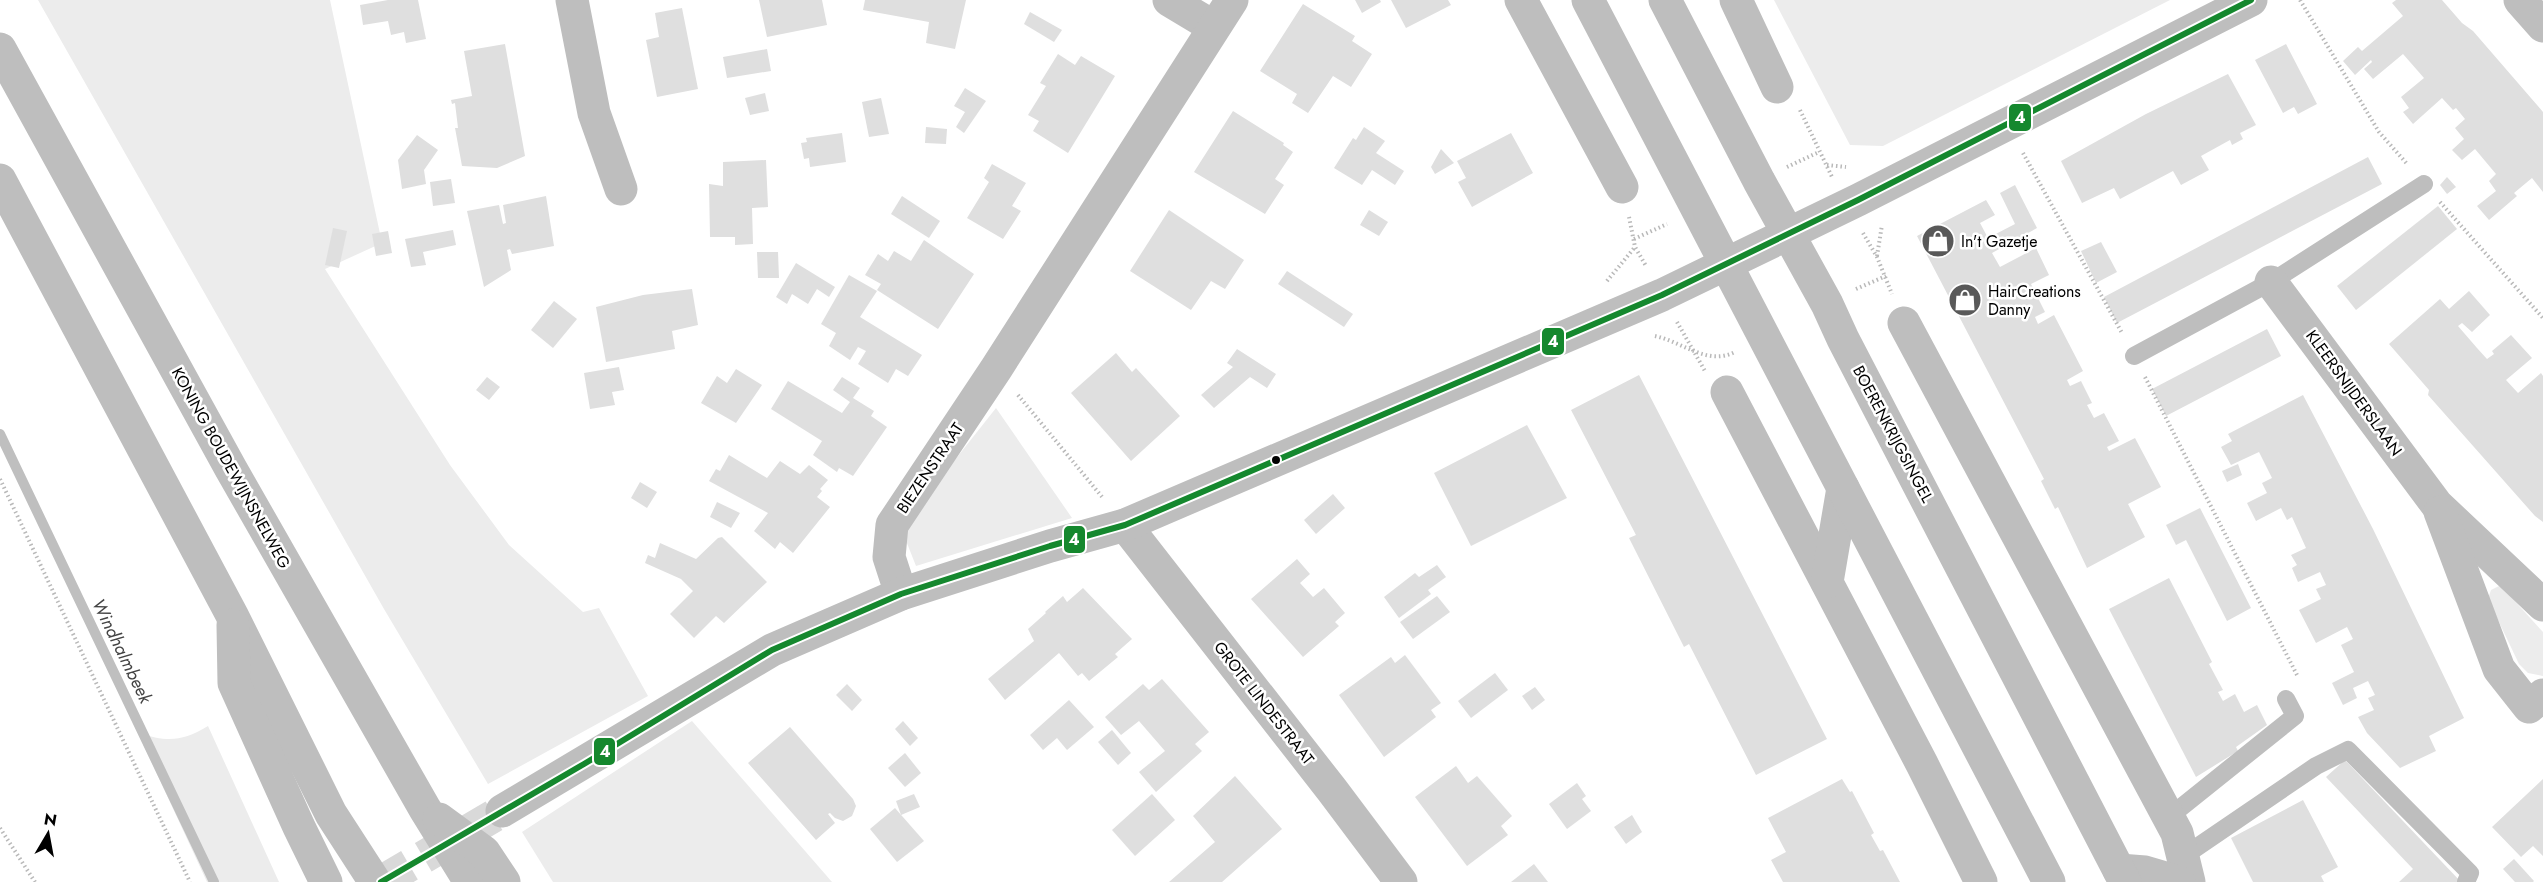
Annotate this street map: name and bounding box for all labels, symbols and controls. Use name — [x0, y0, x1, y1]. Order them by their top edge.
line badge: 4 — [2008, 103, 2032, 132]
text: 4 — [2014, 106, 2026, 129]
shop icon: In't Gazetje — [1920, 223, 1956, 259]
place label: In't Gazetje — [1961, 230, 2038, 253]
place label: HairCreations Danny — [1988, 280, 2081, 321]
shop icon: HairCreations Danny — [1947, 282, 1983, 318]
street label: KLEERSNIJDERSLAAN — [2300, 325, 2408, 461]
line badge: 4 — [1541, 327, 1565, 356]
text: 4 — [1547, 330, 1559, 353]
street label: BOERENKRIJGSINGEL — [1847, 361, 1939, 507]
street label: KONING BOUDEWIJNSNELWEG — [166, 363, 296, 573]
street label: BIEZENSTRAAT — [891, 418, 969, 518]
unlabelled marker — [1270, 454, 1282, 466]
line badge: 4 — [1063, 525, 1086, 554]
text: 4 — [1068, 528, 1080, 551]
water label: Windhalmbeek — [85, 594, 159, 709]
street label: GROTE LINDESTRAAT — [1208, 636, 1320, 770]
line badge: 4 — [593, 737, 616, 766]
text: 4 — [599, 740, 611, 763]
north arrow — [18, 804, 78, 864]
text: N — [42, 807, 59, 832]

